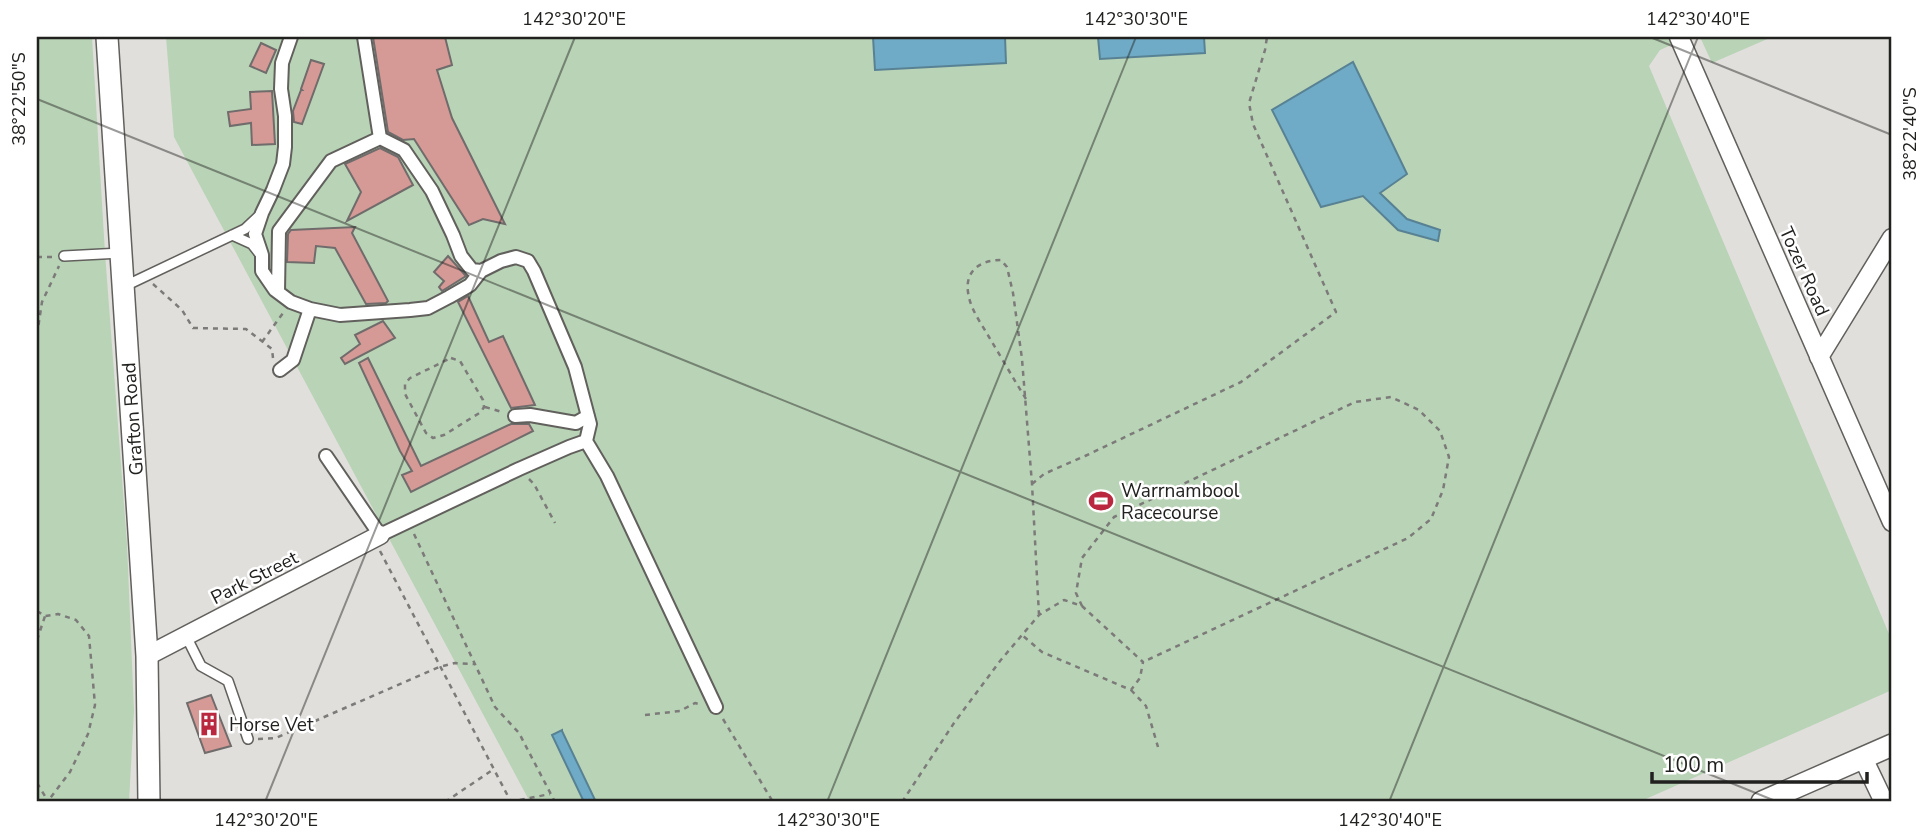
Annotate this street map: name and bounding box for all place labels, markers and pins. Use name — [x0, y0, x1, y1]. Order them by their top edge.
place label: Warrnambool Racecourse — [1121, 478, 1240, 526]
sports icon: Warrnambool Racecourse — [1087, 487, 1115, 515]
building icon: Horse Vet — [195, 710, 223, 738]
place label: Horse Vet — [229, 712, 314, 738]

